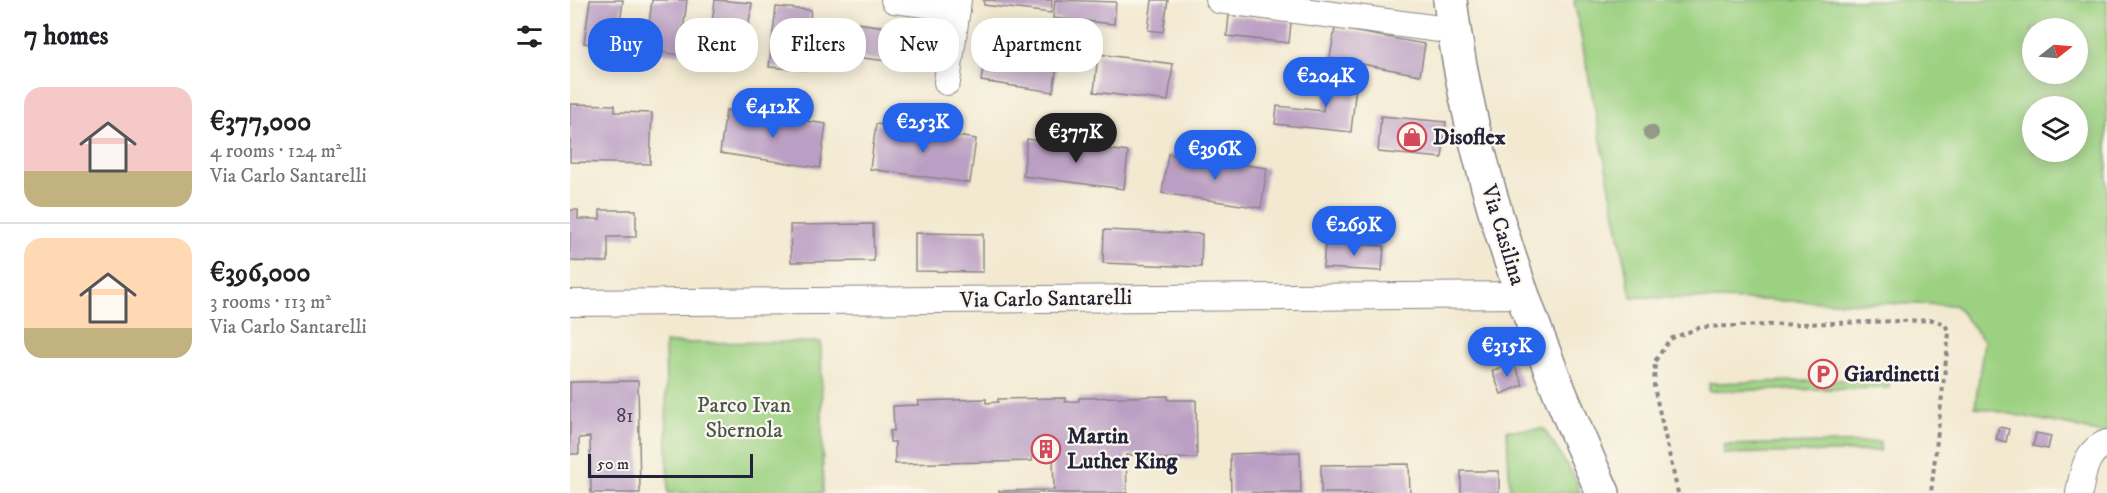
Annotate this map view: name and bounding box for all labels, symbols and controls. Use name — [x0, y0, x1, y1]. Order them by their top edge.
chip: Buy — [588, 18, 663, 72]
chip: Rent — [675, 18, 758, 72]
chip: Filters — [770, 18, 866, 72]
chip: New — [878, 18, 959, 72]
chip: Apartment — [971, 18, 1103, 72]
north arrow — [2022, 18, 2088, 84]
map controls — [2022, 18, 2088, 162]
text: 7 homes — [24, 20, 108, 53]
icon: filters — [513, 20, 546, 53]
pin: €204K — [1284, 57, 1368, 108]
text: €204K — [1297, 64, 1355, 89]
pin: €412K — [731, 88, 815, 139]
text: €412K — [746, 95, 800, 120]
button: layers — [2022, 96, 2088, 162]
pin: €253K — [881, 103, 965, 154]
text: €377,000 — [210, 106, 311, 139]
text: €253K — [897, 110, 949, 135]
icon: home — [72, 111, 144, 183]
pin: €377K — [1034, 113, 1118, 164]
text: €377K — [1049, 120, 1103, 145]
shop icon: Disoflex — [1396, 121, 1428, 153]
place label: Disoflex — [1433, 124, 1506, 151]
pin: €396K — [1173, 130, 1257, 181]
text: €396K — [1188, 137, 1242, 162]
text: 4 rooms · 124 m² — [210, 139, 342, 164]
text: Via Carlo Santarelli — [210, 164, 367, 189]
street label: Via Casilina — [1475, 181, 1531, 289]
pin: €269K — [1312, 206, 1396, 257]
text: €269K — [1326, 213, 1382, 238]
text: €396,000 — [210, 257, 310, 290]
icon: home — [72, 262, 144, 334]
street label: Via Carlo Santarelli — [959, 284, 1132, 314]
text: 3 rooms · 113 m² — [210, 290, 331, 315]
text: Via Carlo Santarelli — [210, 315, 367, 340]
pin: €315K — [1465, 327, 1549, 378]
text: €315K — [1482, 334, 1532, 359]
parking icon: Giardinetti — [1807, 358, 1839, 390]
place label: Giardinetti — [1844, 361, 1940, 388]
park label: Parco Ivan Sbernola — [697, 392, 792, 444]
house number: 81 — [616, 404, 634, 429]
place label: Martin Luther King — [1067, 423, 1179, 475]
building icon: Martin Luther King — [1030, 433, 1062, 465]
scale bar — [588, 451, 753, 478]
text: 50 m — [597, 454, 629, 474]

